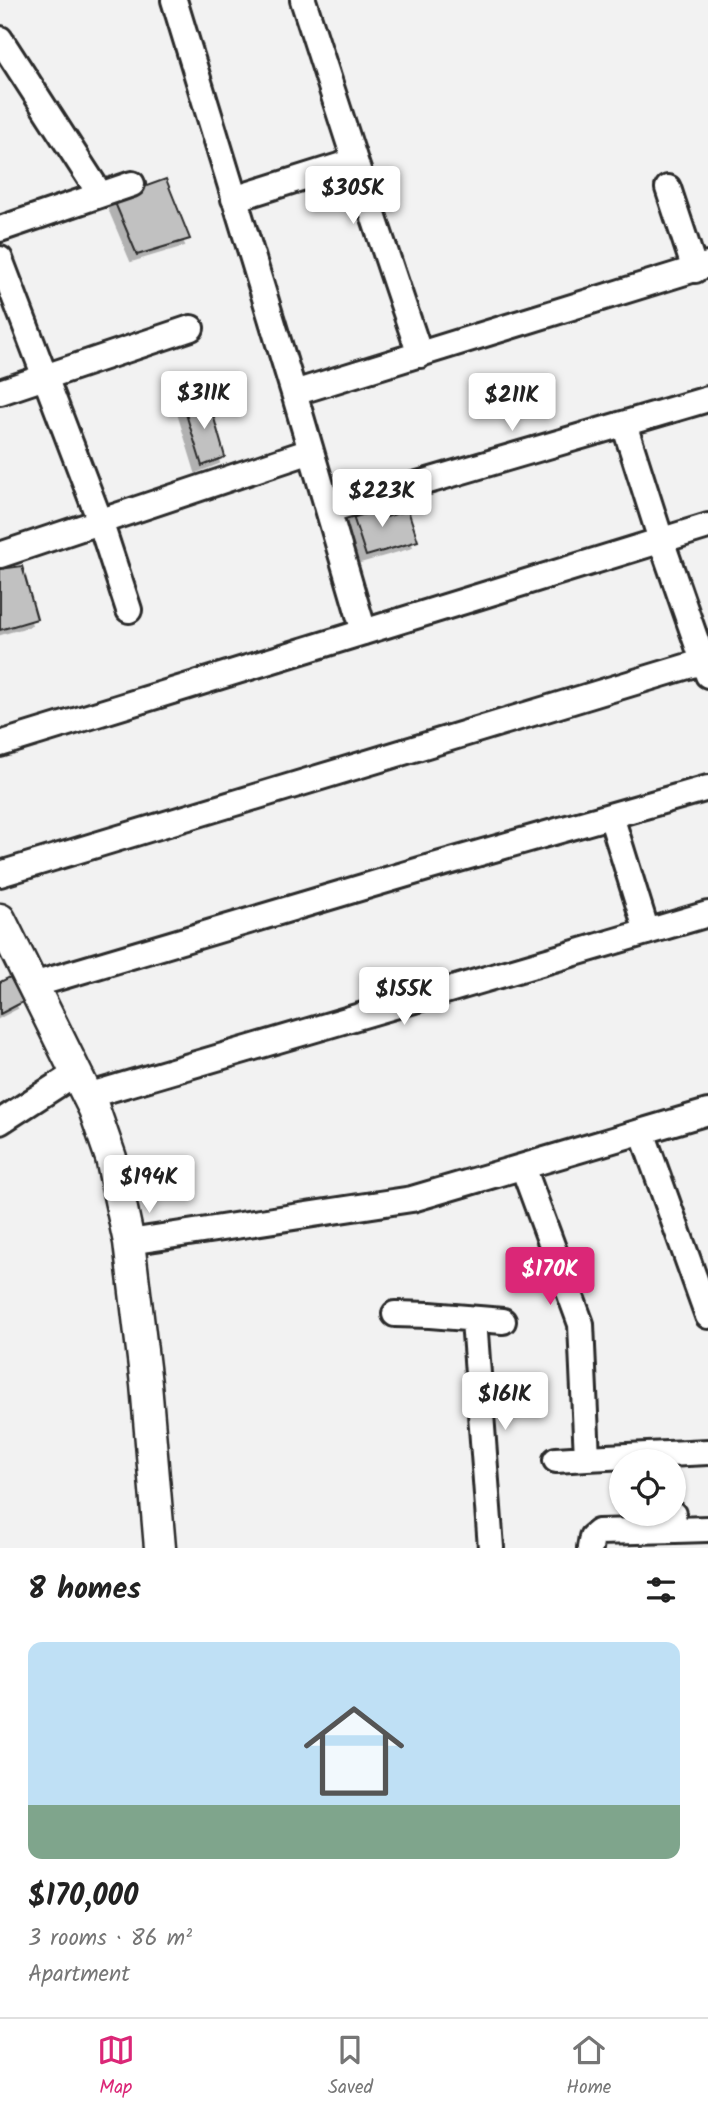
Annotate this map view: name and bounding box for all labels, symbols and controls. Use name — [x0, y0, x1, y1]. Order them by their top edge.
pin: $305K — [304, 166, 402, 226]
text: $305K — [321, 171, 385, 207]
pin: $311K — [155, 372, 253, 431]
pin: $211K — [463, 374, 561, 433]
text: $311K — [177, 376, 231, 412]
text: $211K — [485, 378, 539, 414]
pin: $223K — [333, 470, 431, 529]
text: $223K — [349, 474, 415, 510]
pin: $155K — [355, 968, 453, 1027]
text: $155K — [375, 972, 433, 1008]
pin: $194K — [100, 1156, 198, 1215]
text: $194K — [120, 1160, 178, 1196]
pin: $170K — [501, 1248, 599, 1307]
text: $170K — [521, 1252, 579, 1288]
pin: $161K — [456, 1372, 554, 1432]
text: $161K — [478, 1377, 532, 1413]
map controls — [609, 1449, 686, 1526]
button: locate — [609, 1449, 686, 1526]
text: 8 homes — [28, 1566, 141, 1614]
icon: filters — [642, 1571, 680, 1609]
icon: home — [291, 1688, 417, 1814]
text: $170,000 — [28, 1873, 138, 1921]
text: 3 rooms · 86 m² — [28, 1921, 192, 1957]
text: Apartment — [28, 1957, 130, 1993]
tab: Map — [97, 2031, 135, 2103]
tab: Saved — [328, 2031, 373, 2103]
tab: Home — [566, 2031, 611, 2103]

